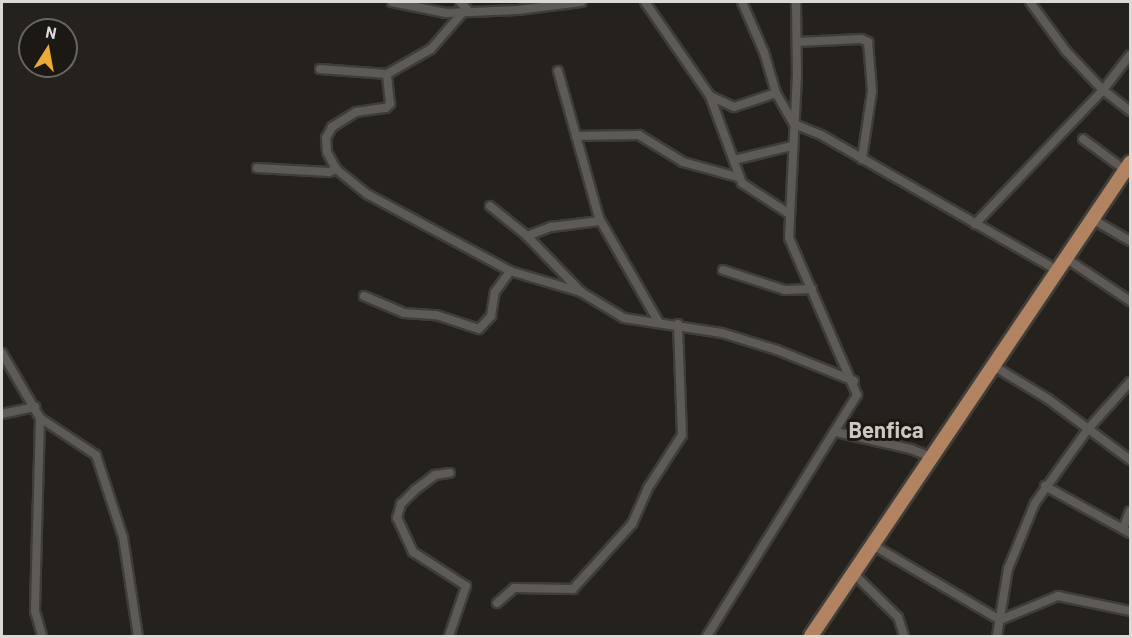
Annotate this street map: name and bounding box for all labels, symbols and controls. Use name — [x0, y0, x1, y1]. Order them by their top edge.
north arrow — [18, 18, 78, 78]
text: N — [44, 21, 58, 42]
district label: Benfica — [848, 417, 924, 443]

